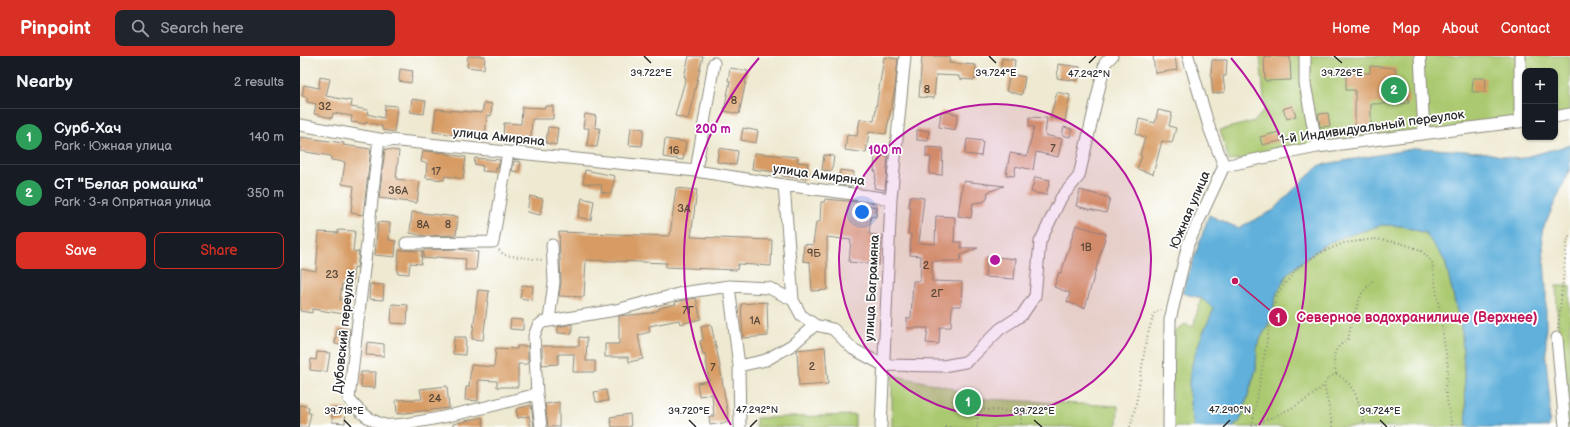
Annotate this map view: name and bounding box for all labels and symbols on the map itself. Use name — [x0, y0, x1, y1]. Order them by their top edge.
text: 39.722°E — [630, 67, 672, 79]
text: 39.724°E — [975, 67, 1017, 79]
text: 39.726°E — [1321, 67, 1363, 79]
text: 47.292°N — [1068, 68, 1110, 80]
pin: 2 — [1381, 75, 1407, 105]
house number: 8 — [924, 83, 930, 96]
house number: 8 — [731, 94, 737, 107]
house number: 32 — [318, 100, 332, 113]
street label: 1-й Индивидуальный переулок — [1279, 106, 1465, 148]
text: 200 m — [695, 122, 731, 137]
street label: улица Амиряна — [452, 124, 546, 150]
house number: 7 — [1050, 142, 1056, 155]
text: 100 m — [868, 143, 902, 158]
house number: 16 — [669, 144, 680, 157]
street label: улица Амиряна — [772, 161, 866, 189]
house number: 17 — [431, 165, 441, 178]
street label: Южная улица — [1166, 168, 1214, 252]
house number: 36А — [388, 184, 408, 197]
house number: 3А — [677, 202, 691, 215]
your location — [852, 202, 872, 222]
house number: 8А — [416, 218, 430, 231]
house number: 8 — [445, 218, 451, 231]
street label: улица Баграмяна — [861, 234, 883, 342]
house number: 1В — [1080, 241, 1092, 254]
house number: 9Б — [807, 247, 821, 260]
centre of rings — [988, 253, 1002, 267]
house number: 2 — [923, 259, 930, 272]
house number: 23 — [325, 268, 339, 281]
street label: Дубовский переулок — [330, 270, 358, 394]
house number: 2Г — [931, 287, 943, 300]
house number: 7Г — [682, 304, 694, 317]
callout: Северное водохранилище (Верхнее) — [1268, 304, 1546, 330]
text: Северное водохранилище (Верхнее) — [1296, 309, 1538, 326]
text: 1 — [1275, 311, 1281, 326]
house number: 1А — [750, 314, 761, 327]
house number: 2 — [809, 360, 816, 373]
house number: 7 — [710, 361, 716, 374]
pin: 1 — [955, 387, 981, 417]
house number: 24 — [428, 392, 442, 405]
text: 47.292°N — [736, 404, 778, 416]
text: 47.290°N — [1209, 404, 1251, 416]
text: 39.718°E — [324, 405, 364, 417]
text: 39.720°E — [668, 405, 710, 417]
text: 39.722°E — [1013, 405, 1055, 417]
text: 39.724°E — [1359, 405, 1401, 417]

